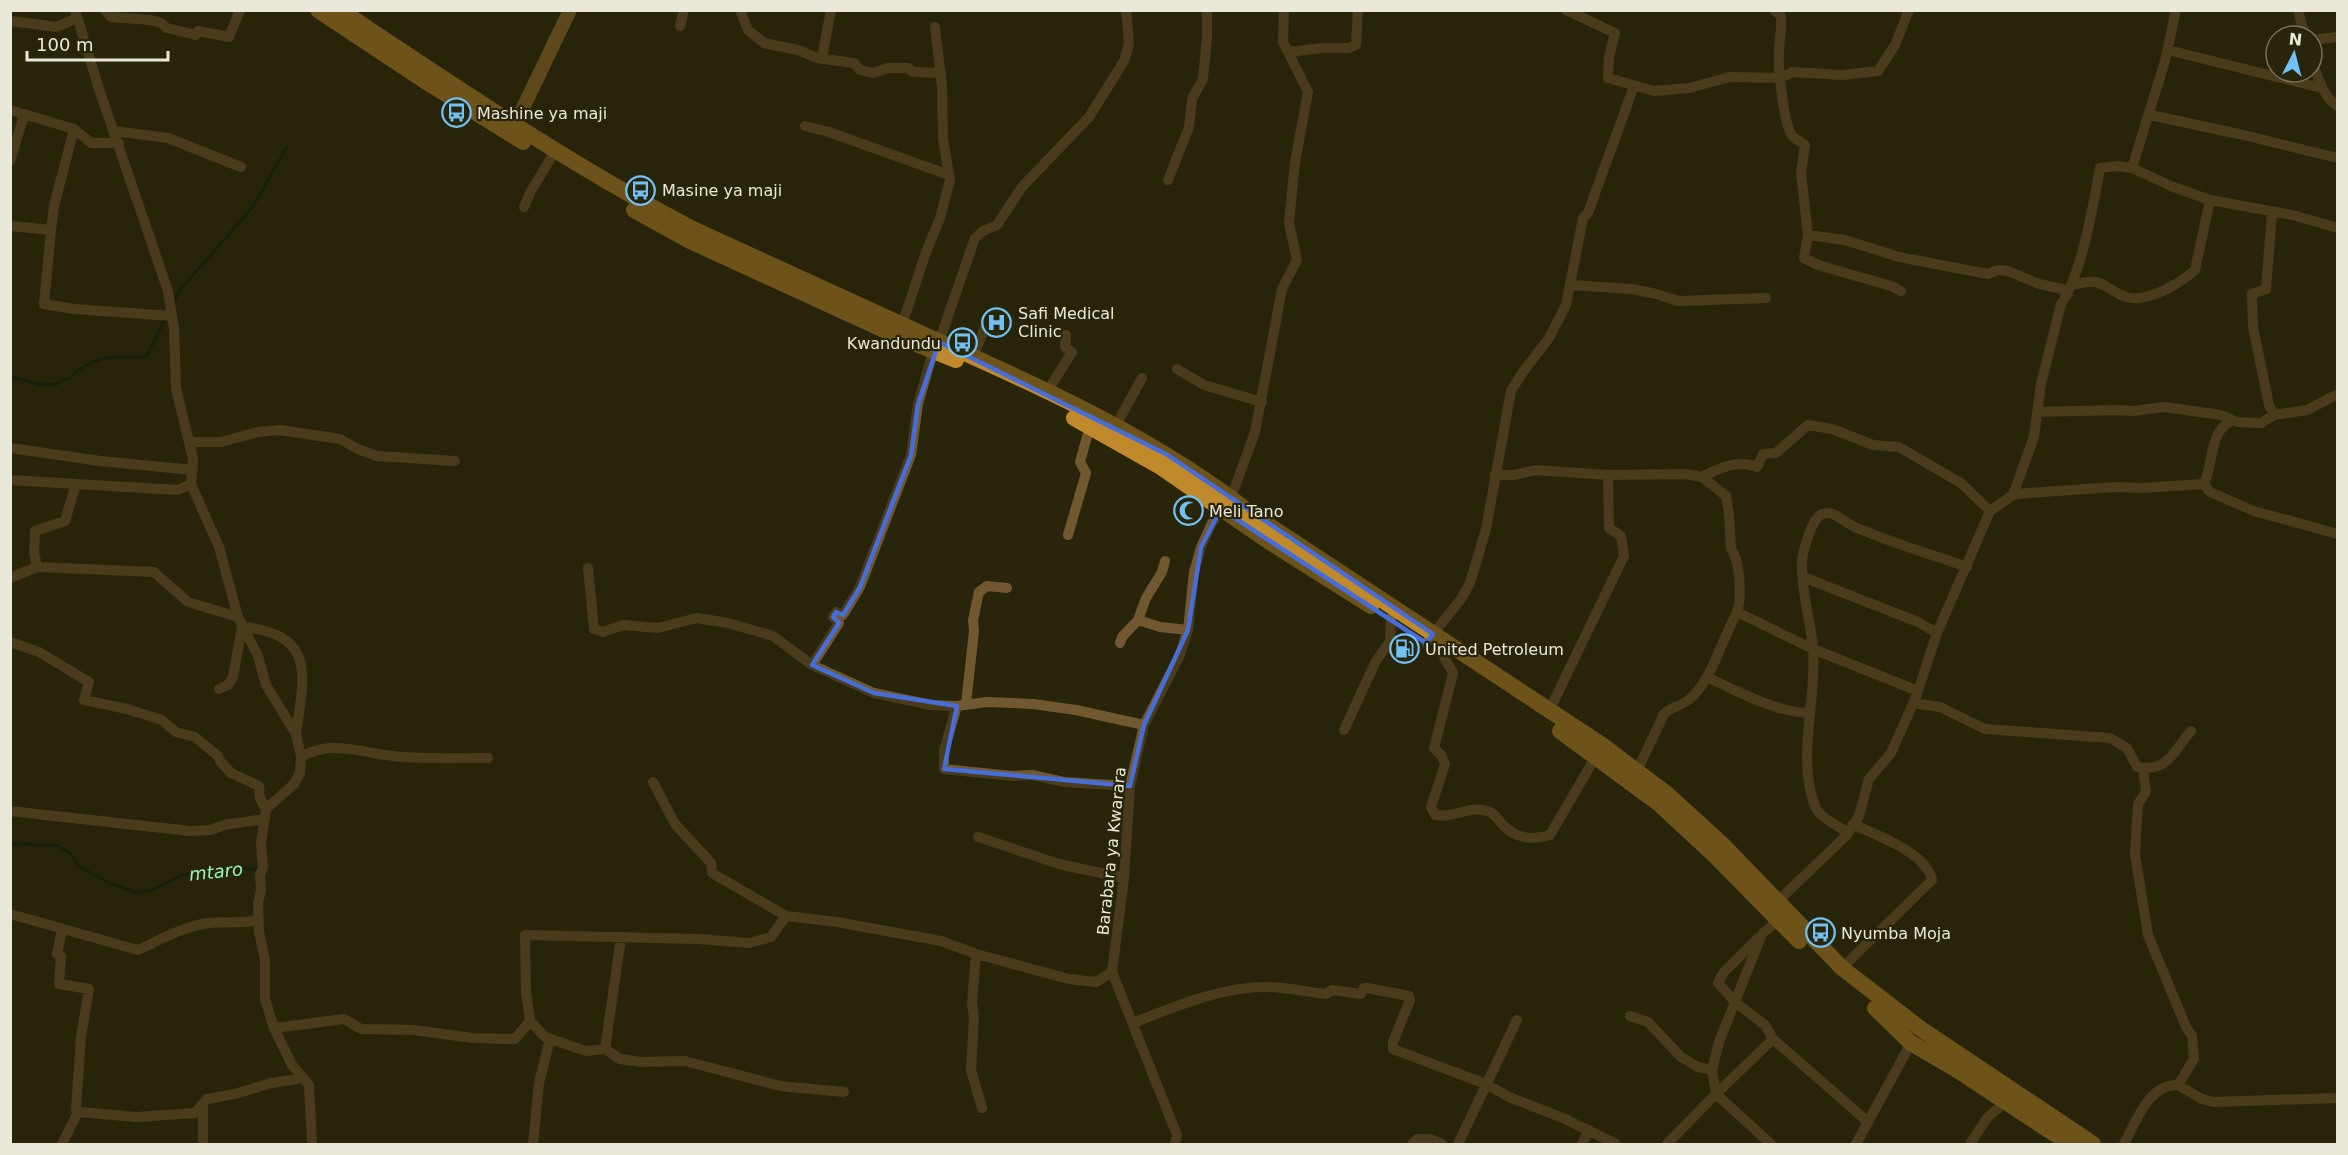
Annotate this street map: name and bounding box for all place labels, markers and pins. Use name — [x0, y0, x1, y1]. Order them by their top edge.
bus stop icon: Mashine ya maji — [440, 97, 472, 129]
place label: Mashine ya maji — [477, 104, 607, 123]
bus stop icon: Masine ya maji — [625, 174, 657, 206]
place label: Masine ya maji — [662, 181, 782, 200]
place label: Safi Medical Clinic — [1018, 304, 1114, 341]
hospital icon: Safi Medical Clinic — [981, 306, 1013, 338]
bus stop icon: Kwandundu — [946, 327, 978, 359]
place label: Kwandundu — [847, 334, 941, 353]
mosque icon: Meli Tano — [1172, 495, 1204, 527]
place label: Meli Tano — [1209, 502, 1283, 521]
fuel station icon: United Petroleum — [1388, 633, 1420, 665]
place label: United Petroleum — [1425, 640, 1564, 659]
bus stop icon: Nyumba Moja — [1804, 917, 1836, 949]
place label: Nyumba Moja — [1841, 924, 1951, 943]

